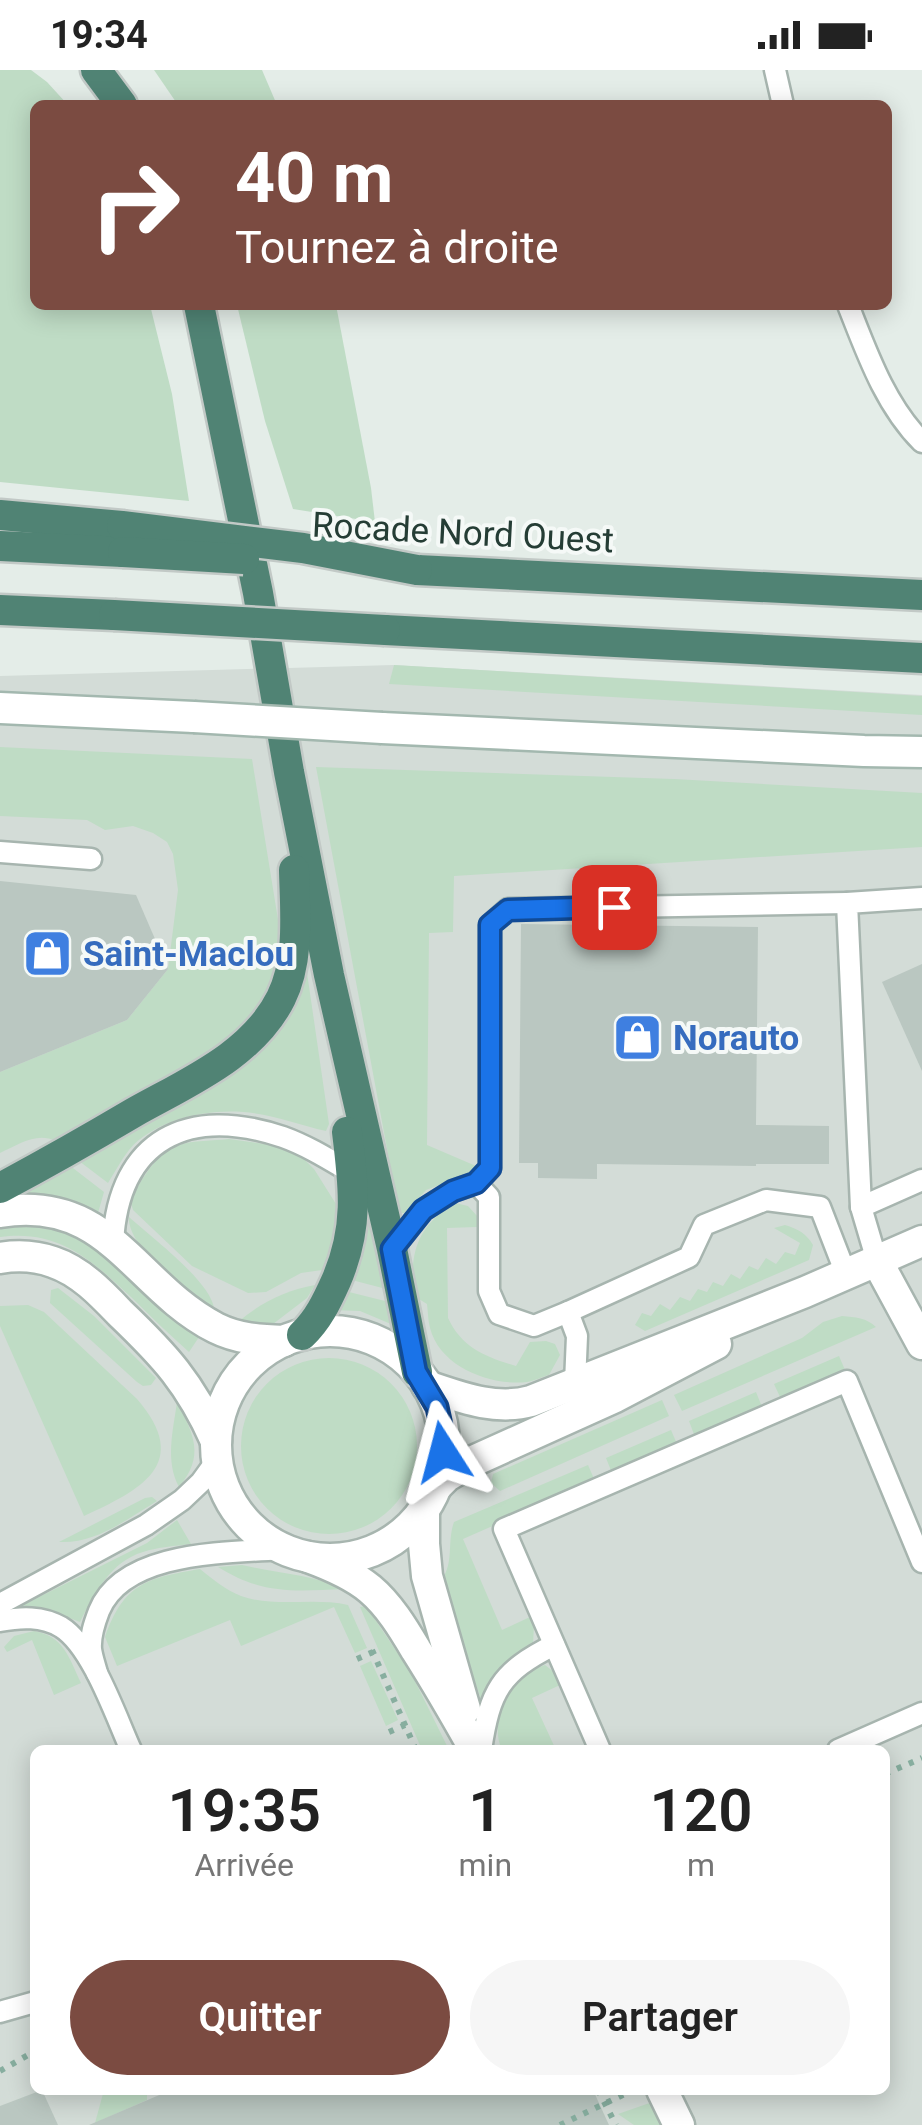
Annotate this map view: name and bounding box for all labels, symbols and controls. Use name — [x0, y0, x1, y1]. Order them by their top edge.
text: 19:34 — [50, 13, 148, 57]
text: 40 m — [235, 137, 393, 219]
icon: right — [70, 140, 200, 270]
text: Tournez à droite — [235, 221, 559, 274]
street label: Rocade Nord Ouest — [311, 505, 615, 561]
pin — [572, 865, 657, 950]
icon: arrive — [587, 880, 642, 935]
shop icon: Saint-Maclou — [22, 928, 74, 980]
place label: Saint-Maclou — [83, 934, 294, 975]
shop icon: Norauto — [612, 1012, 664, 1064]
place label: Norauto — [673, 1018, 799, 1059]
position arrow — [391, 1400, 495, 1504]
text: 19:35 — [168, 1775, 321, 1846]
text: 1 — [468, 1775, 502, 1846]
text: 120 — [650, 1775, 752, 1846]
text: Arrivée — [194, 1846, 294, 1884]
text: min — [459, 1846, 512, 1884]
text: m — [687, 1846, 715, 1884]
button: Quitter — [70, 1960, 450, 2075]
button: Partager — [470, 1960, 850, 2075]

